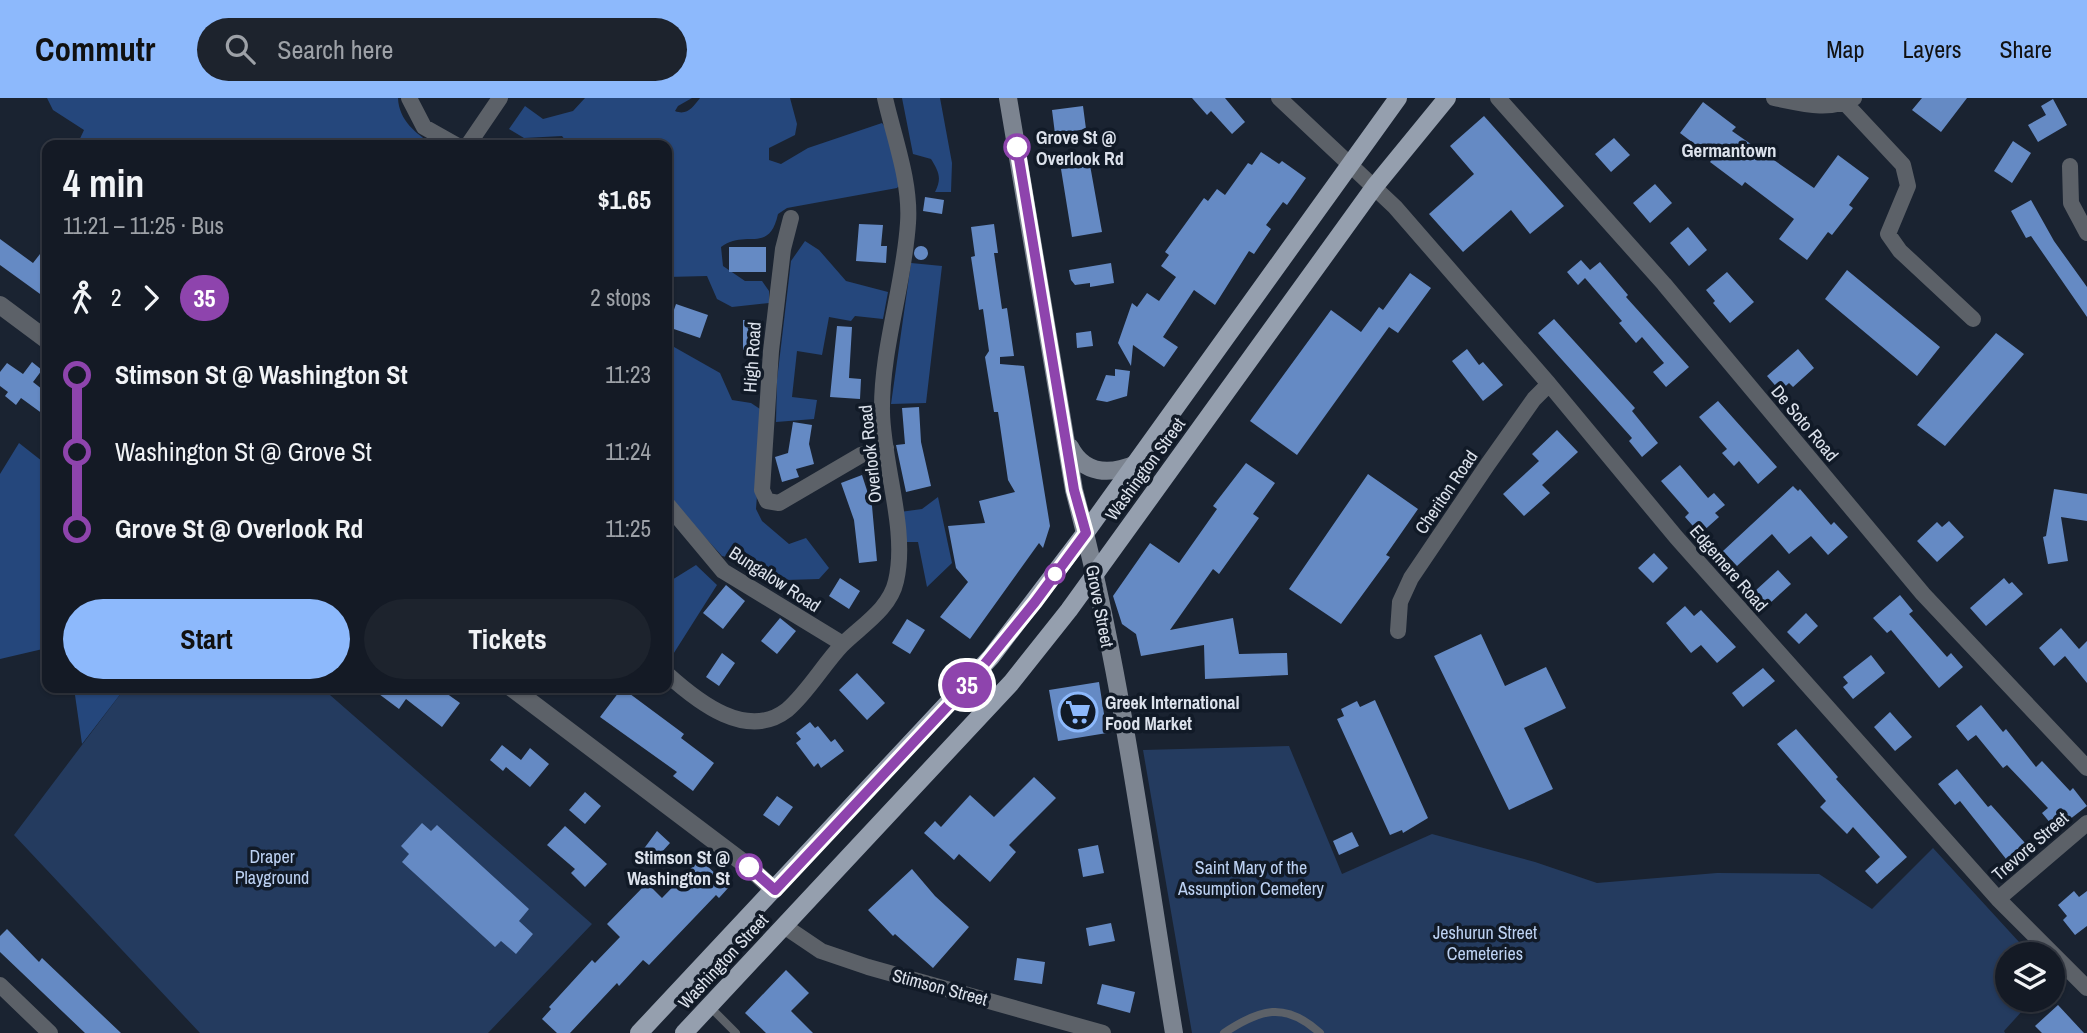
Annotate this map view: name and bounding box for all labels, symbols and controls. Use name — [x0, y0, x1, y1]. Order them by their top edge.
search box — [197, 18, 687, 81]
text: Commutr — [35, 27, 155, 71]
icon: search — [221, 30, 259, 68]
text: Search here — [277, 32, 393, 67]
text: Map — [1826, 33, 1864, 65]
text: Layers — [1902, 33, 1961, 65]
text: Share — [1999, 33, 2052, 65]
place label: Grove St @ Overlook Rd — [1036, 125, 1124, 171]
marker: Grove St @ Overlook Rd — [1004, 134, 1030, 160]
district label: Germantown — [1681, 137, 1777, 163]
text: 4 min — [63, 158, 144, 209]
text: $1.65 — [598, 182, 651, 217]
text: 11:21 – 11:25 · Bus — [63, 210, 224, 241]
icon: walk — [63, 279, 101, 317]
icon: forward — [132, 279, 170, 317]
text: 2 — [111, 282, 122, 313]
text: 35 — [194, 282, 215, 314]
text: 2 stops — [590, 282, 651, 313]
street label: High Road — [737, 321, 767, 393]
text: Stimson St @ Washington St — [115, 357, 407, 392]
text: 11:23 — [605, 359, 651, 390]
street label: De Soto Road — [1766, 379, 1844, 467]
street label: Overlook Road — [852, 404, 888, 504]
street label: Washington Street — [1099, 412, 1191, 526]
text: Washington St @ Grove St — [115, 434, 372, 469]
text: 11:24 — [605, 436, 651, 467]
street label: Cheriton Road — [1409, 445, 1483, 539]
text: Grove St @ Overlook Rd — [115, 511, 363, 546]
text: 11:25 — [605, 513, 651, 544]
street label: Edgemere Road — [1684, 519, 1774, 617]
street label: Bungalow Road — [724, 540, 826, 618]
street label: Grove Street — [1080, 563, 1120, 649]
unlabelled marker — [1045, 564, 1065, 584]
button: Start — [63, 599, 350, 679]
button: Tickets — [364, 599, 651, 679]
line badge: 35 — [936, 662, 998, 708]
text: 35 — [956, 669, 978, 701]
place label: Greek International Food Market — [1105, 690, 1240, 736]
supermarket icon: Greek International Food Market — [1057, 691, 1099, 733]
street label: Trevore Street — [1986, 806, 2074, 886]
park label: Draper Playground — [235, 844, 309, 890]
place label: Stimson St @ Washington St — [627, 845, 730, 891]
marker: Stimson St @ Washington St — [736, 854, 762, 880]
park label: Saint Mary of the Assumption Cemetery — [1177, 855, 1325, 901]
street label: Washington Street — [672, 908, 774, 1014]
park label: Jeshurun Street Cemeteries — [1433, 920, 1537, 966]
map controls — [1995, 942, 2065, 1012]
button: layers — [1995, 942, 2065, 1012]
street label: Stimson Street — [890, 962, 990, 1012]

